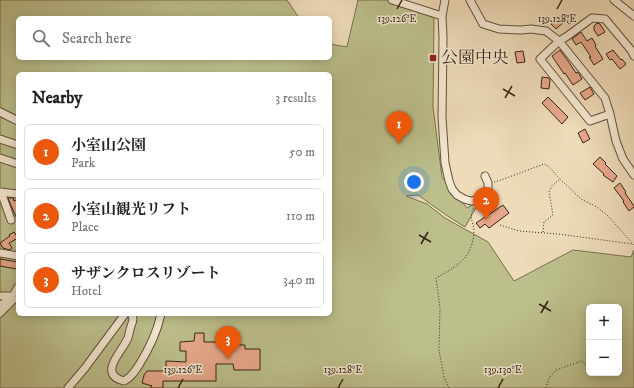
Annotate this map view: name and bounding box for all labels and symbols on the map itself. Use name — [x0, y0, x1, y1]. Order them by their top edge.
text: 139.126°E — [378, 13, 416, 25]
text: 139.128°E — [538, 13, 576, 25]
place label: 公園中央 — [441, 47, 509, 69]
marker: 公園中央 — [428, 53, 438, 63]
pin: 1 — [386, 111, 412, 144]
your location — [404, 172, 424, 192]
pin: 2 — [473, 187, 499, 220]
pin: 3 — [215, 326, 241, 359]
text: 139.126°E — [164, 364, 202, 376]
text: 139.128°E — [324, 364, 362, 376]
text: 139.130°E — [484, 364, 522, 376]

